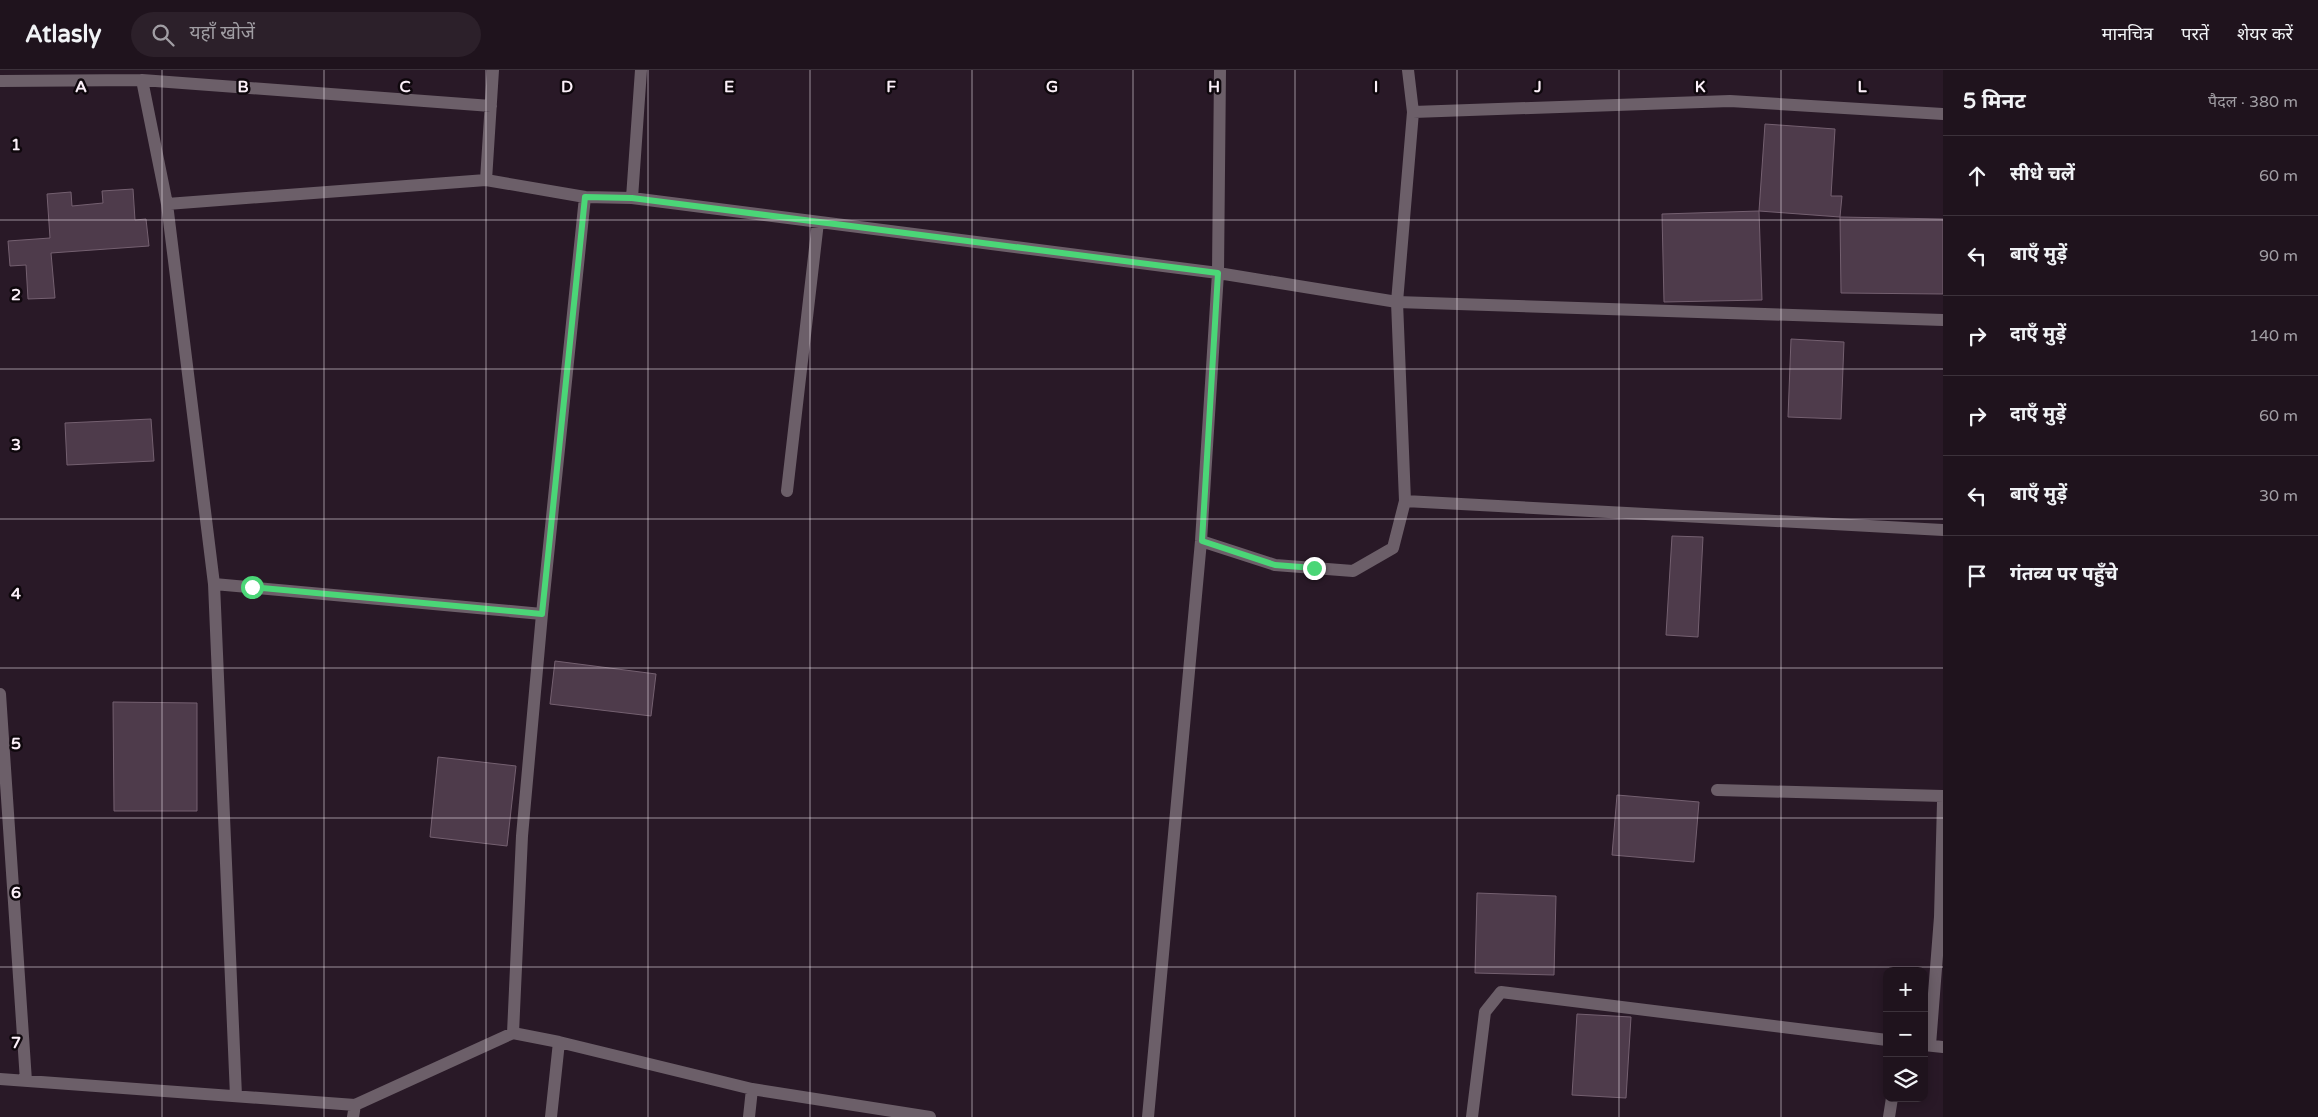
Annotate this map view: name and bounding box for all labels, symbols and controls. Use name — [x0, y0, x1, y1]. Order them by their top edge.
search box — [131, 12, 481, 57]
text: Atlasly — [25, 20, 101, 49]
icon: search — [149, 21, 177, 49]
text: यहाँ खोजें — [189, 22, 255, 44]
text: मानचित्र — [2102, 23, 2153, 45]
text: परतें — [2181, 23, 2209, 45]
text: शेयर करें — [2237, 23, 2293, 45]
text: A — [75, 77, 87, 97]
text: B — [237, 77, 249, 97]
text: C — [399, 77, 411, 97]
text: D — [561, 77, 573, 97]
text: E — [724, 77, 734, 97]
text: F — [886, 77, 896, 97]
text: G — [1046, 77, 1058, 97]
text: H — [1208, 77, 1220, 97]
text: I — [1374, 77, 1378, 97]
text: J — [1533, 77, 1542, 97]
text: K — [1695, 77, 1706, 97]
text: L — [1857, 77, 1867, 97]
text: 5 मिनट — [1963, 89, 2026, 114]
text: पैदल · 380 m — [2208, 92, 2298, 112]
text: 1 — [11, 135, 21, 155]
icon: ahead — [1963, 162, 1991, 190]
text: सीधे चलें — [2010, 163, 2075, 185]
text: 60 m — [2259, 166, 2298, 186]
icon: left — [1963, 242, 1991, 270]
text: बाएँ मुड़ें — [2010, 243, 2067, 265]
text: 90 m — [2259, 246, 2298, 266]
text: 2 — [11, 285, 21, 305]
icon: right — [1963, 322, 1991, 350]
text: दाएँ मुड़ें — [2010, 323, 2066, 345]
text: 140 m — [2249, 326, 2298, 346]
icon: right — [1963, 402, 1991, 430]
text: दाएँ मुड़ें — [2010, 403, 2066, 425]
text: 60 m — [2259, 406, 2298, 426]
text: 3 — [11, 435, 21, 455]
icon: left — [1963, 482, 1991, 510]
text: बाएँ मुड़ें — [2010, 483, 2067, 505]
text: 30 m — [2259, 486, 2298, 506]
route end — [1303, 557, 1326, 580]
icon: arrive — [1963, 562, 1991, 590]
text: गंतव्य पर पहुँचे — [2010, 563, 2118, 585]
route start — [241, 576, 264, 599]
text: 4 — [11, 584, 21, 604]
text: 5 — [11, 734, 21, 754]
text: 6 — [11, 883, 21, 903]
map controls — [1883, 967, 1928, 1102]
button: + — [1883, 967, 1928, 1012]
button: − — [1883, 1012, 1928, 1057]
text: 7 — [11, 1033, 21, 1053]
button: layers — [1883, 1057, 1928, 1102]

